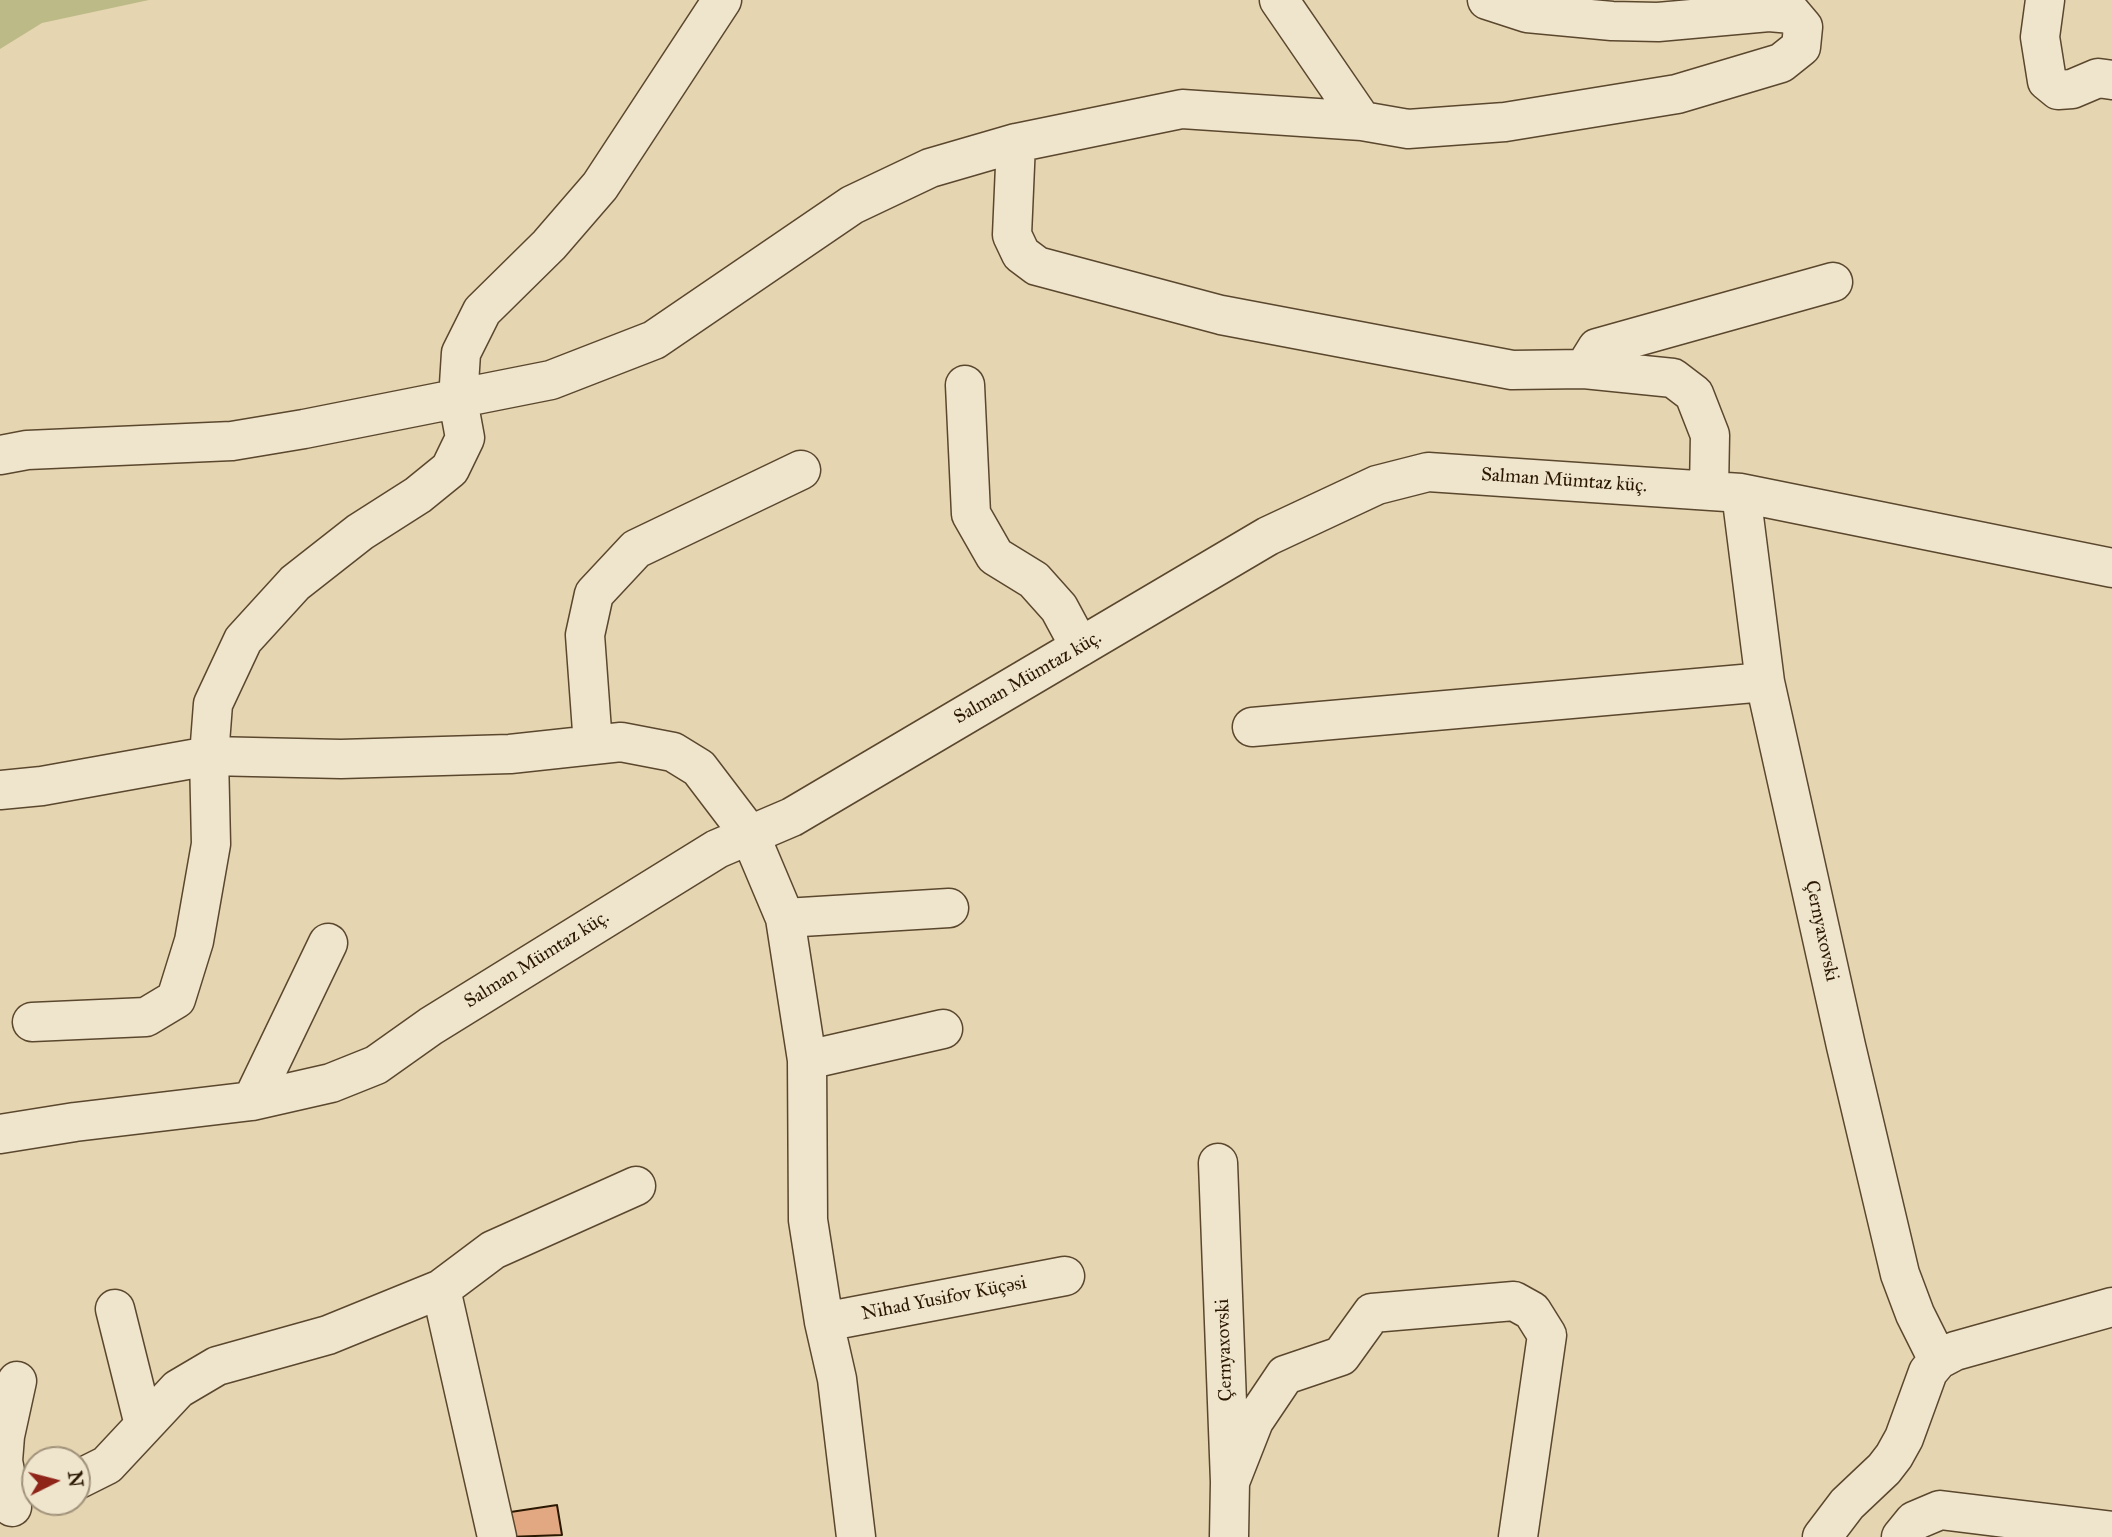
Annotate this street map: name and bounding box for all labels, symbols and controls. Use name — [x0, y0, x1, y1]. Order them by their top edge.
street label: Salman Mümtaz küç. — [1480, 464, 1648, 498]
street label: Salman Mümtaz küç. — [950, 627, 1106, 729]
street label: Çernyaxovski — [1799, 878, 1843, 984]
street label: Salman Mümtaz küç. — [460, 906, 614, 1014]
street label: Nihad Yusifov Küçəsi — [860, 1272, 1028, 1326]
street label: Çernyaxovski — [1212, 1298, 1238, 1402]
north arrow — [21, 1446, 91, 1516]
text: N — [63, 1470, 88, 1488]

